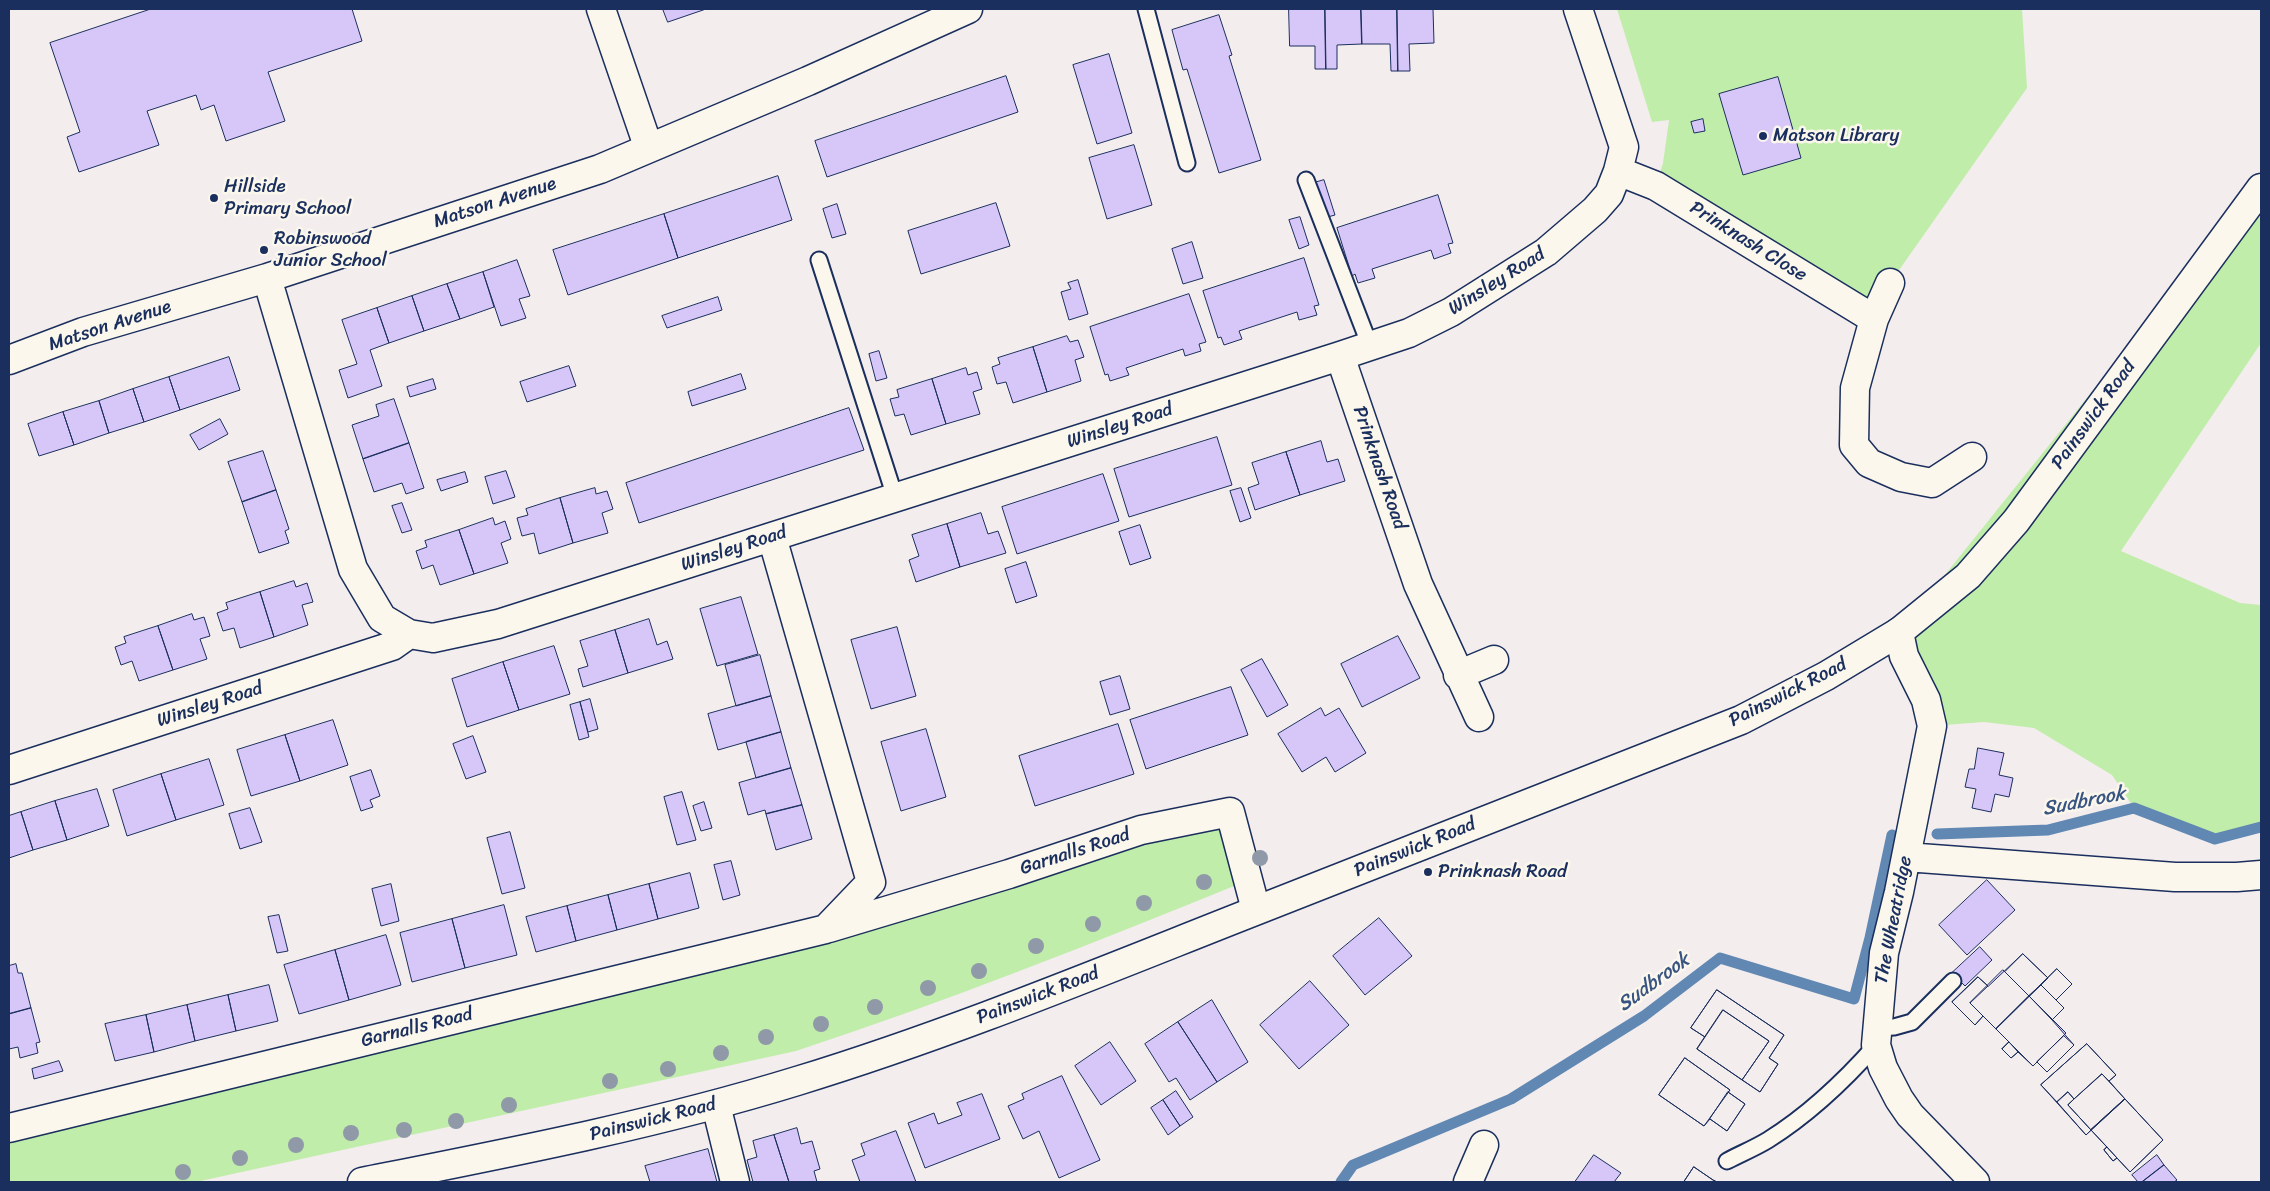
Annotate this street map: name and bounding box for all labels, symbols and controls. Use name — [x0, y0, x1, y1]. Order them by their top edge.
place label: Matson Library — [1773, 125, 1899, 147]
marker: Matson Library — [1757, 130, 1769, 142]
street label: Matson Avenue — [431, 172, 559, 234]
place label: Hillside Primary School — [224, 176, 351, 220]
marker: Hillside Primary School — [208, 192, 220, 204]
street label: Prinknash Close — [1685, 197, 1811, 287]
place label: Robinswood Junior School — [274, 228, 387, 272]
street label: Winsley Road — [1444, 243, 1550, 321]
marker: Robinswood Junior School — [258, 244, 270, 256]
street label: Matson Avenue — [46, 295, 174, 357]
street label: Painswick Road — [2047, 356, 2141, 474]
street label: Winsley Road — [1064, 398, 1176, 454]
street label: Prinknash Road — [1347, 403, 1411, 533]
street label: Winsley Road — [678, 521, 790, 577]
street label: Painswick Road — [1725, 654, 1851, 732]
street label: Winsley Road — [154, 677, 266, 733]
water label: Sudbrook — [2041, 782, 2127, 822]
street label: Painswick Road — [1351, 813, 1479, 883]
street label: Garnalls Road — [1017, 824, 1133, 880]
street label: The Wheatridge — [1870, 854, 1918, 986]
place label: Prinknash Road — [1438, 861, 1567, 883]
marker: Prinknash Road — [1422, 866, 1434, 878]
water label: Sudbrook — [1613, 949, 1695, 1017]
street label: Painswick Road — [974, 962, 1102, 1030]
street label: Garnalls Road — [359, 1003, 475, 1053]
street label: Painswick Road — [588, 1093, 718, 1147]

